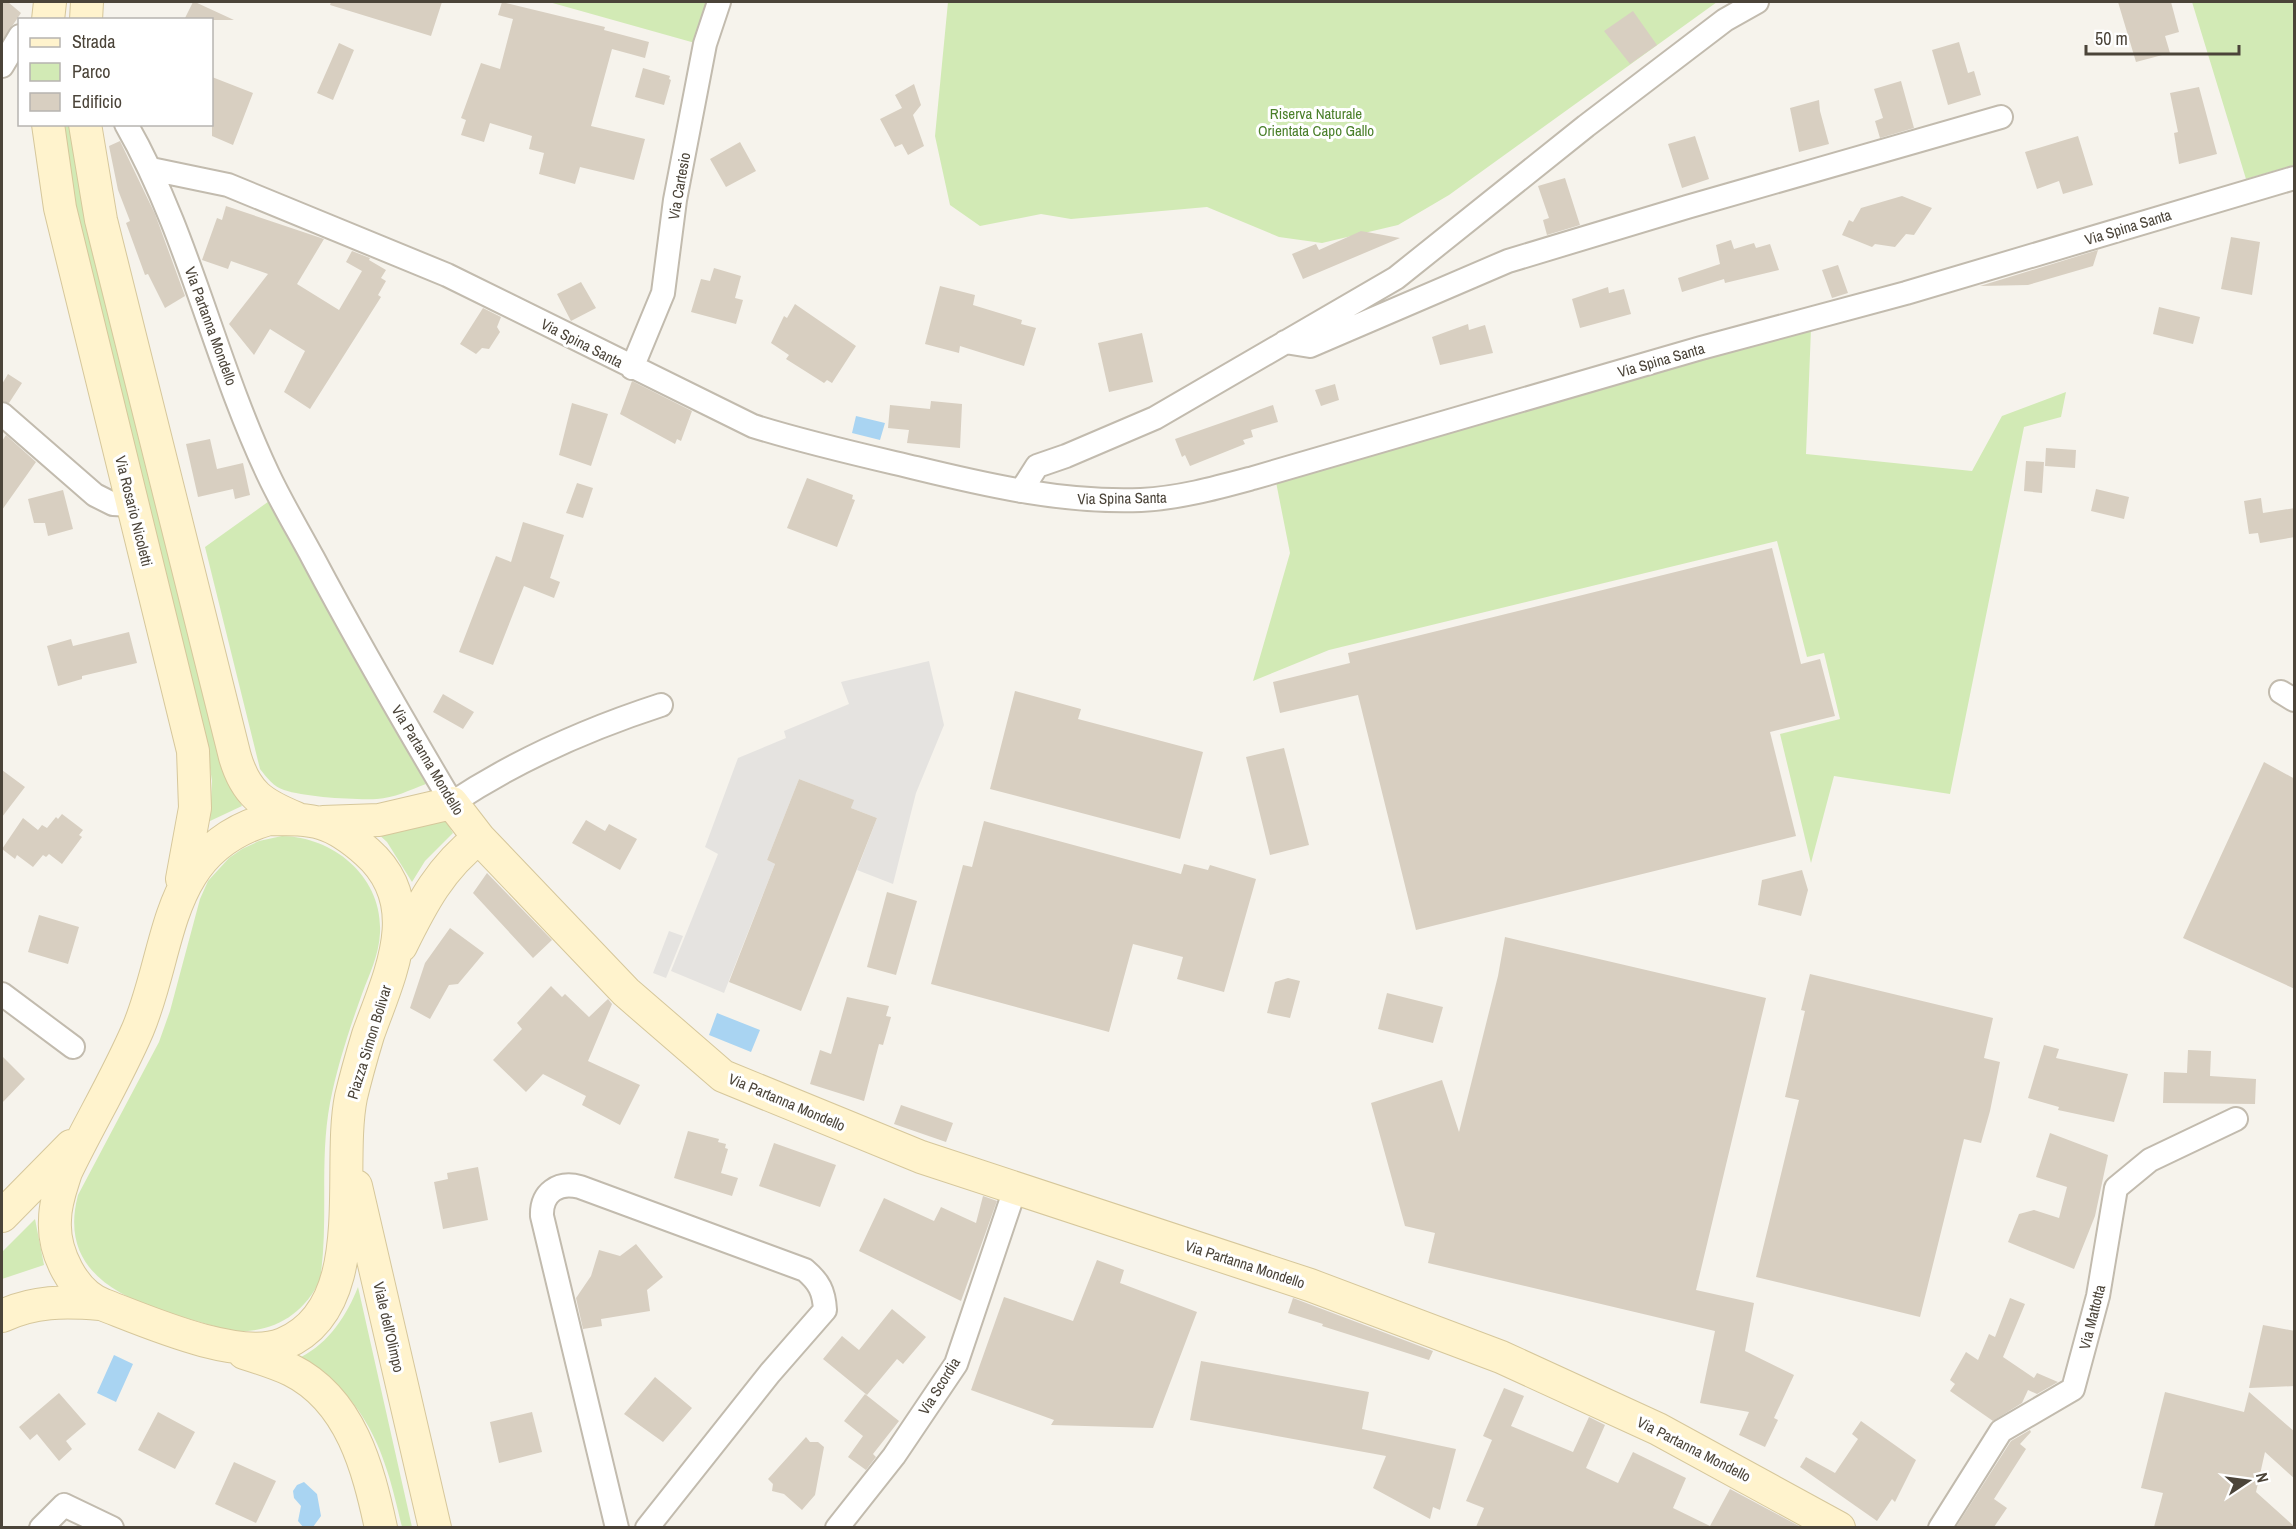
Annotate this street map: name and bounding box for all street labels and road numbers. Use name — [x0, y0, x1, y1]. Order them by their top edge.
street label: Via Cartesio — [663, 150, 695, 221]
street label: Via Spina Santa — [2082, 204, 2174, 250]
street label: Via Partanna Mondello — [180, 264, 242, 388]
street label: Via Spina Santa — [537, 313, 627, 373]
street label: Via Spina Santa — [1615, 338, 1707, 382]
street label: Via Rosario Nicoletti — [110, 454, 158, 568]
street label: Via Spina Santa — [1077, 487, 1167, 509]
street label: Via Partanna Mondello — [387, 701, 469, 819]
street label: Piazza Simon Bolivar — [342, 982, 396, 1102]
street label: Via Partanna Mondello — [725, 1068, 849, 1136]
street label: Via Partanna Mondello — [1182, 1235, 1308, 1293]
street label: Viale dell'Olimpo — [368, 1280, 410, 1375]
street label: Via Mattotta — [2074, 1282, 2110, 1352]
street label: Via Scordia — [913, 1353, 965, 1419]
street label: Via Partanna Mondello — [1634, 1411, 1755, 1487]

